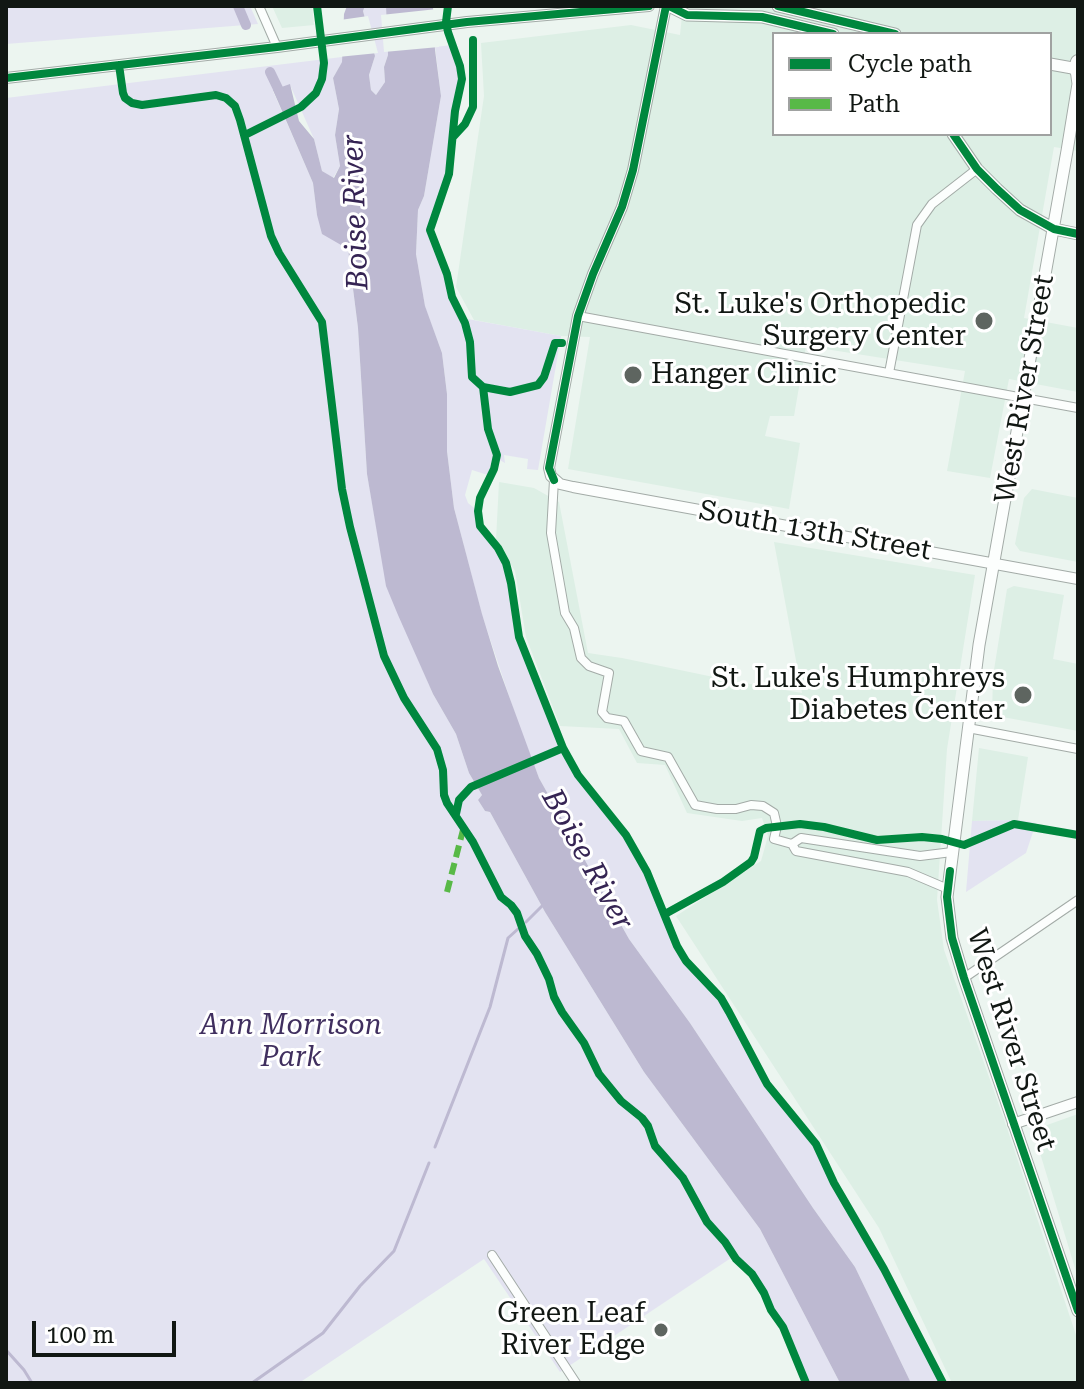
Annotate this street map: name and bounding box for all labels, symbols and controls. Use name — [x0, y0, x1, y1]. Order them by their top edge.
legend — [772, 32, 1052, 136]
text: Cycle path — [848, 50, 972, 78]
text: Path — [848, 90, 900, 118]
water label: Boise River — [335, 133, 377, 291]
street label: West River Street — [988, 272, 1062, 506]
place label: St. Luke's Orthopedic Surgery Center — [675, 288, 966, 354]
marker: St. Luke's Orthopedic Surgery Center — [973, 310, 995, 332]
place label: Hanger Clinic — [651, 358, 837, 392]
marker: Hanger Clinic — [622, 364, 644, 386]
street label: South 13th Street — [696, 494, 934, 568]
place label: St. Luke's Humphreys Diabetes Center — [711, 662, 1005, 728]
marker: St. Luke's Humphreys Diabetes Center — [1012, 684, 1034, 706]
water label: Boise River — [533, 783, 641, 937]
street label: West River Street — [959, 925, 1063, 1155]
park label: Ann Morrison Park — [200, 1009, 382, 1075]
place label: Green Leaf River Edge — [497, 1297, 645, 1363]
scale bar — [36, 1305, 180, 1355]
text: 100 m — [46, 1321, 114, 1349]
marker: Green Leaf River Edge — [652, 1321, 670, 1339]

